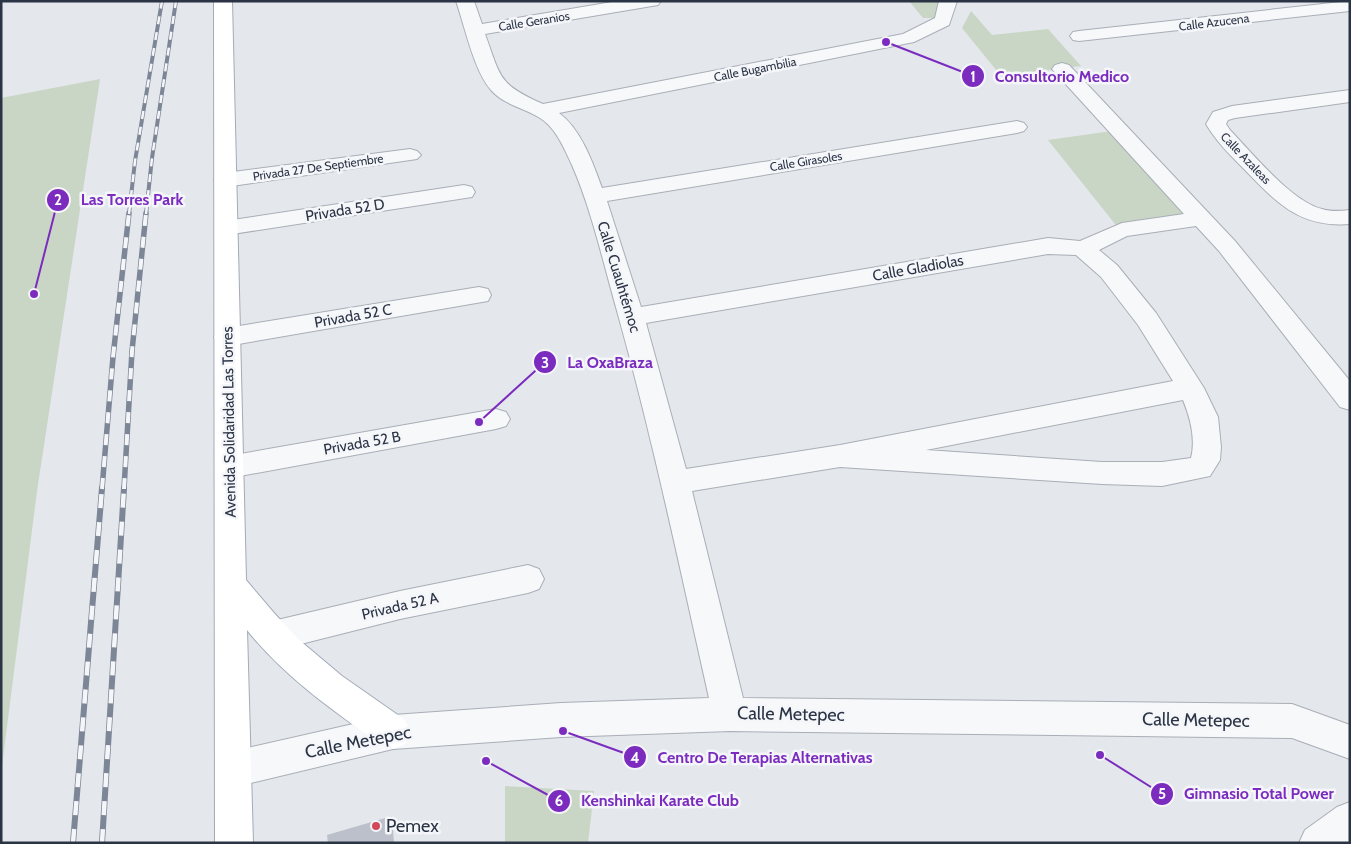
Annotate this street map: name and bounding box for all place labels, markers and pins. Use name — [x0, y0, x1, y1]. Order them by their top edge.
callout: Consultorio Medico — [960, 61, 1139, 92]
callout: Las Torres Park — [46, 184, 193, 215]
callout: La OxaBraza — [532, 347, 663, 378]
callout: Centro De Terapias Alternativas — [622, 742, 882, 773]
callout: Gimnasio Total Power — [1149, 778, 1344, 809]
callout: Kenshinkai Karate Club — [546, 785, 749, 816]
place label: Pemex — [386, 815, 439, 837]
marker: Pemex — [370, 820, 382, 832]

